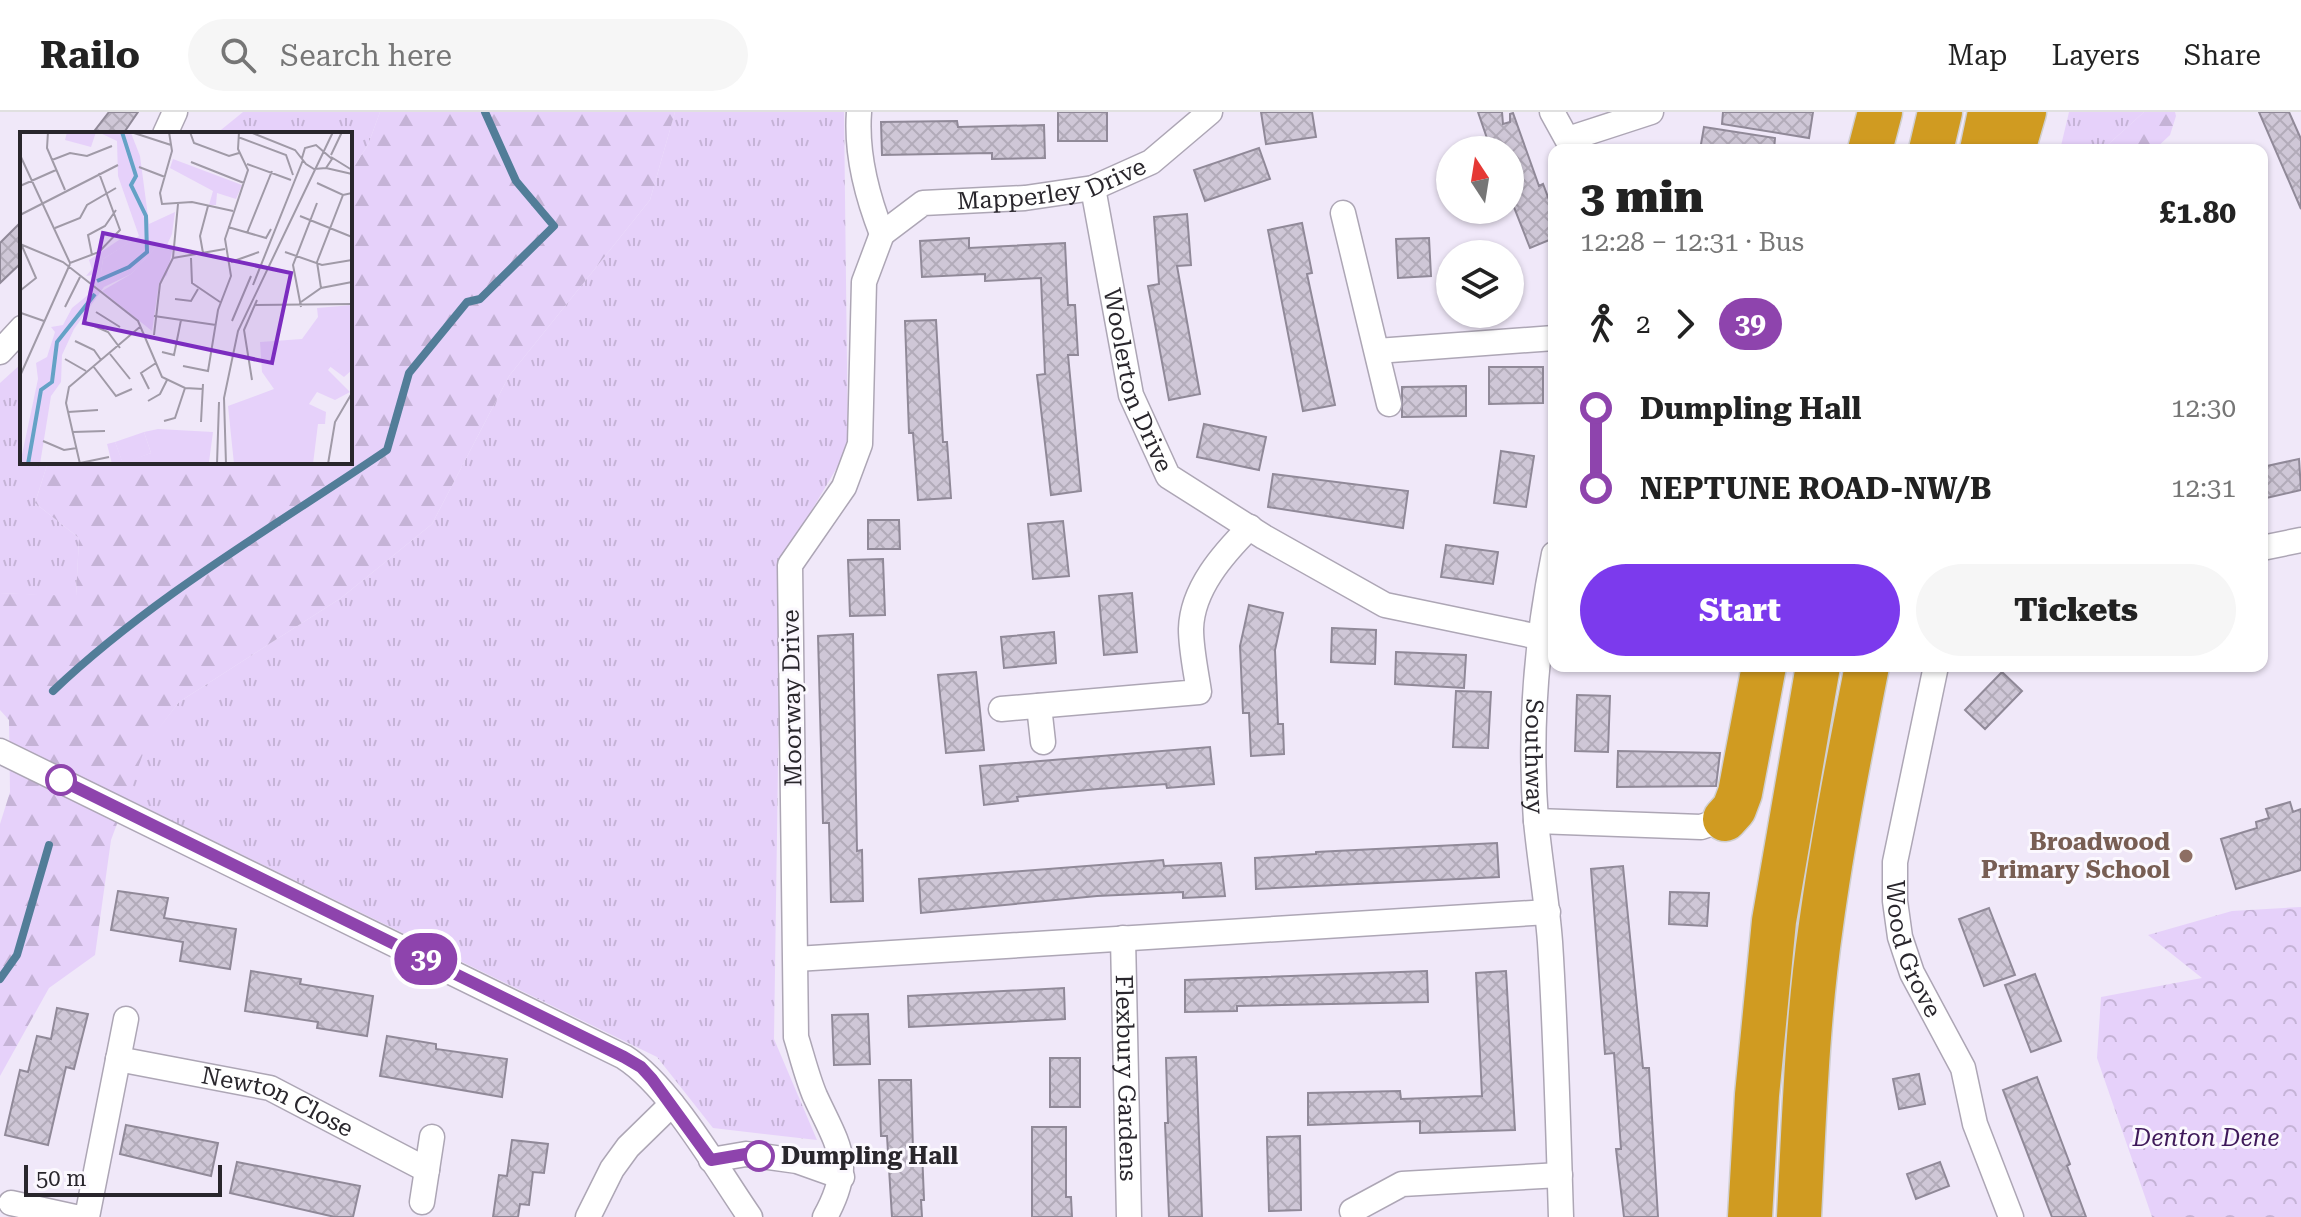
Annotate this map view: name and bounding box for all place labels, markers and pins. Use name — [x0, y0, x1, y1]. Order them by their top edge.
unlabelled marker — [46, 765, 76, 795]
place label: Broadwood Primary School — [1981, 828, 2170, 884]
marker: Broadwood Primary School — [2177, 847, 2195, 865]
marker: Dumpling Hall — [744, 1141, 774, 1171]
place label: Dumpling Hall — [781, 1142, 958, 1170]

